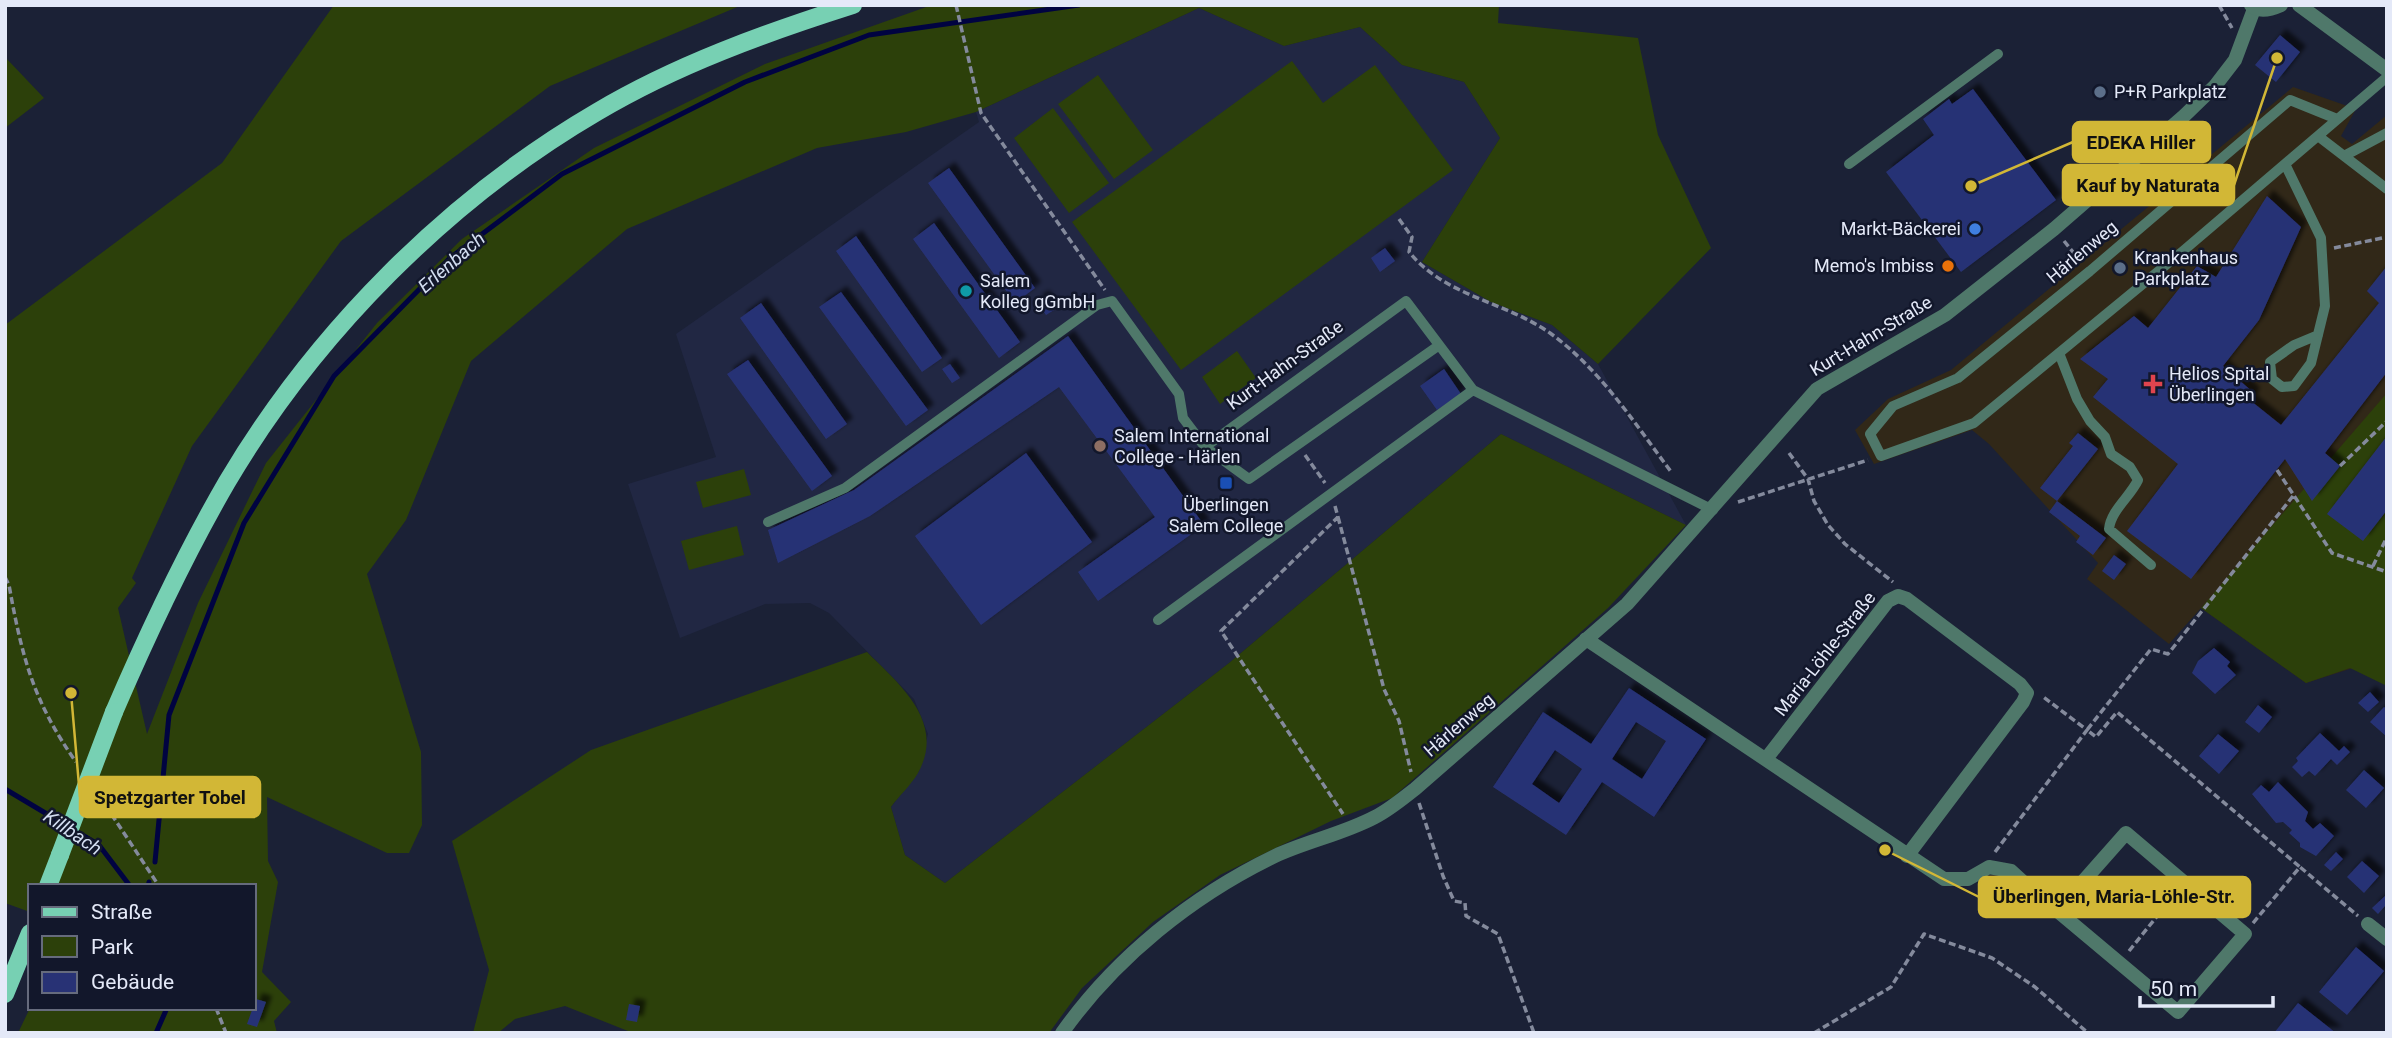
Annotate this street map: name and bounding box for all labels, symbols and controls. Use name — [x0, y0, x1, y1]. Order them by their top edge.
place label: P+R Parkplatz — [2114, 81, 2227, 102]
marker: P+R Parkplatz — [2092, 84, 2108, 100]
callout: EDEKA Hiller — [2073, 122, 2210, 162]
text: EDEKA Hiller — [2086, 131, 2196, 154]
callout: Kauf by Naturata — [2063, 165, 2234, 205]
text: Kauf by Naturata — [2076, 174, 2220, 197]
street label: Härlenweg — [2042, 216, 2121, 287]
place label: Markt-Bäckerei — [1841, 218, 1961, 239]
marker: Markt-Bäckerei — [1967, 221, 1983, 237]
water label: Erlenbach — [413, 227, 490, 298]
place label: Krankenhaus Parkplatz — [2134, 247, 2238, 289]
place label: Memo's Imbiss — [1814, 255, 1934, 276]
marker: Memo's Imbiss — [1940, 258, 1956, 274]
marker: Krankenhaus Parkplatz — [2112, 260, 2128, 276]
place label: Salem Kolleg gGmbH — [980, 270, 1095, 312]
marker: Salem Kolleg gGmbH — [958, 283, 974, 299]
street label: Kurt-Hahn-Straße — [1806, 291, 1935, 380]
street label: Kurt-Hahn-Straße — [1223, 315, 1347, 414]
place label: Helios Spital Überlingen — [2169, 363, 2269, 405]
marker: Helios Spital Überlingen — [2143, 374, 2163, 394]
place label: Salem International College - Härlen — [1114, 425, 1269, 467]
marker: Salem International College - Härlen — [1092, 438, 1108, 454]
marker: Überlingen Salem College — [1218, 475, 1234, 491]
place label: Überlingen Salem College — [1169, 494, 1283, 536]
street label: Maria-Löhle-Straße — [1770, 587, 1880, 720]
street label: Härlenweg — [1419, 689, 1498, 761]
callout: Spetzgarter Tobel — [80, 777, 260, 817]
text: Spetzgarter Tobel — [94, 786, 246, 809]
water label: Killbach — [39, 805, 106, 860]
callout: Überlingen, Maria-Löhle-Str. — [1979, 877, 2250, 917]
legend — [28, 884, 256, 1010]
text: Überlingen, Maria-Löhle-Str. — [1993, 885, 2235, 908]
text: Straße — [91, 900, 152, 924]
text: Park — [91, 935, 134, 959]
scale bar — [2140, 964, 2273, 1008]
text: Gebäude — [91, 970, 174, 994]
text: 50 m — [2150, 977, 2197, 1001]

